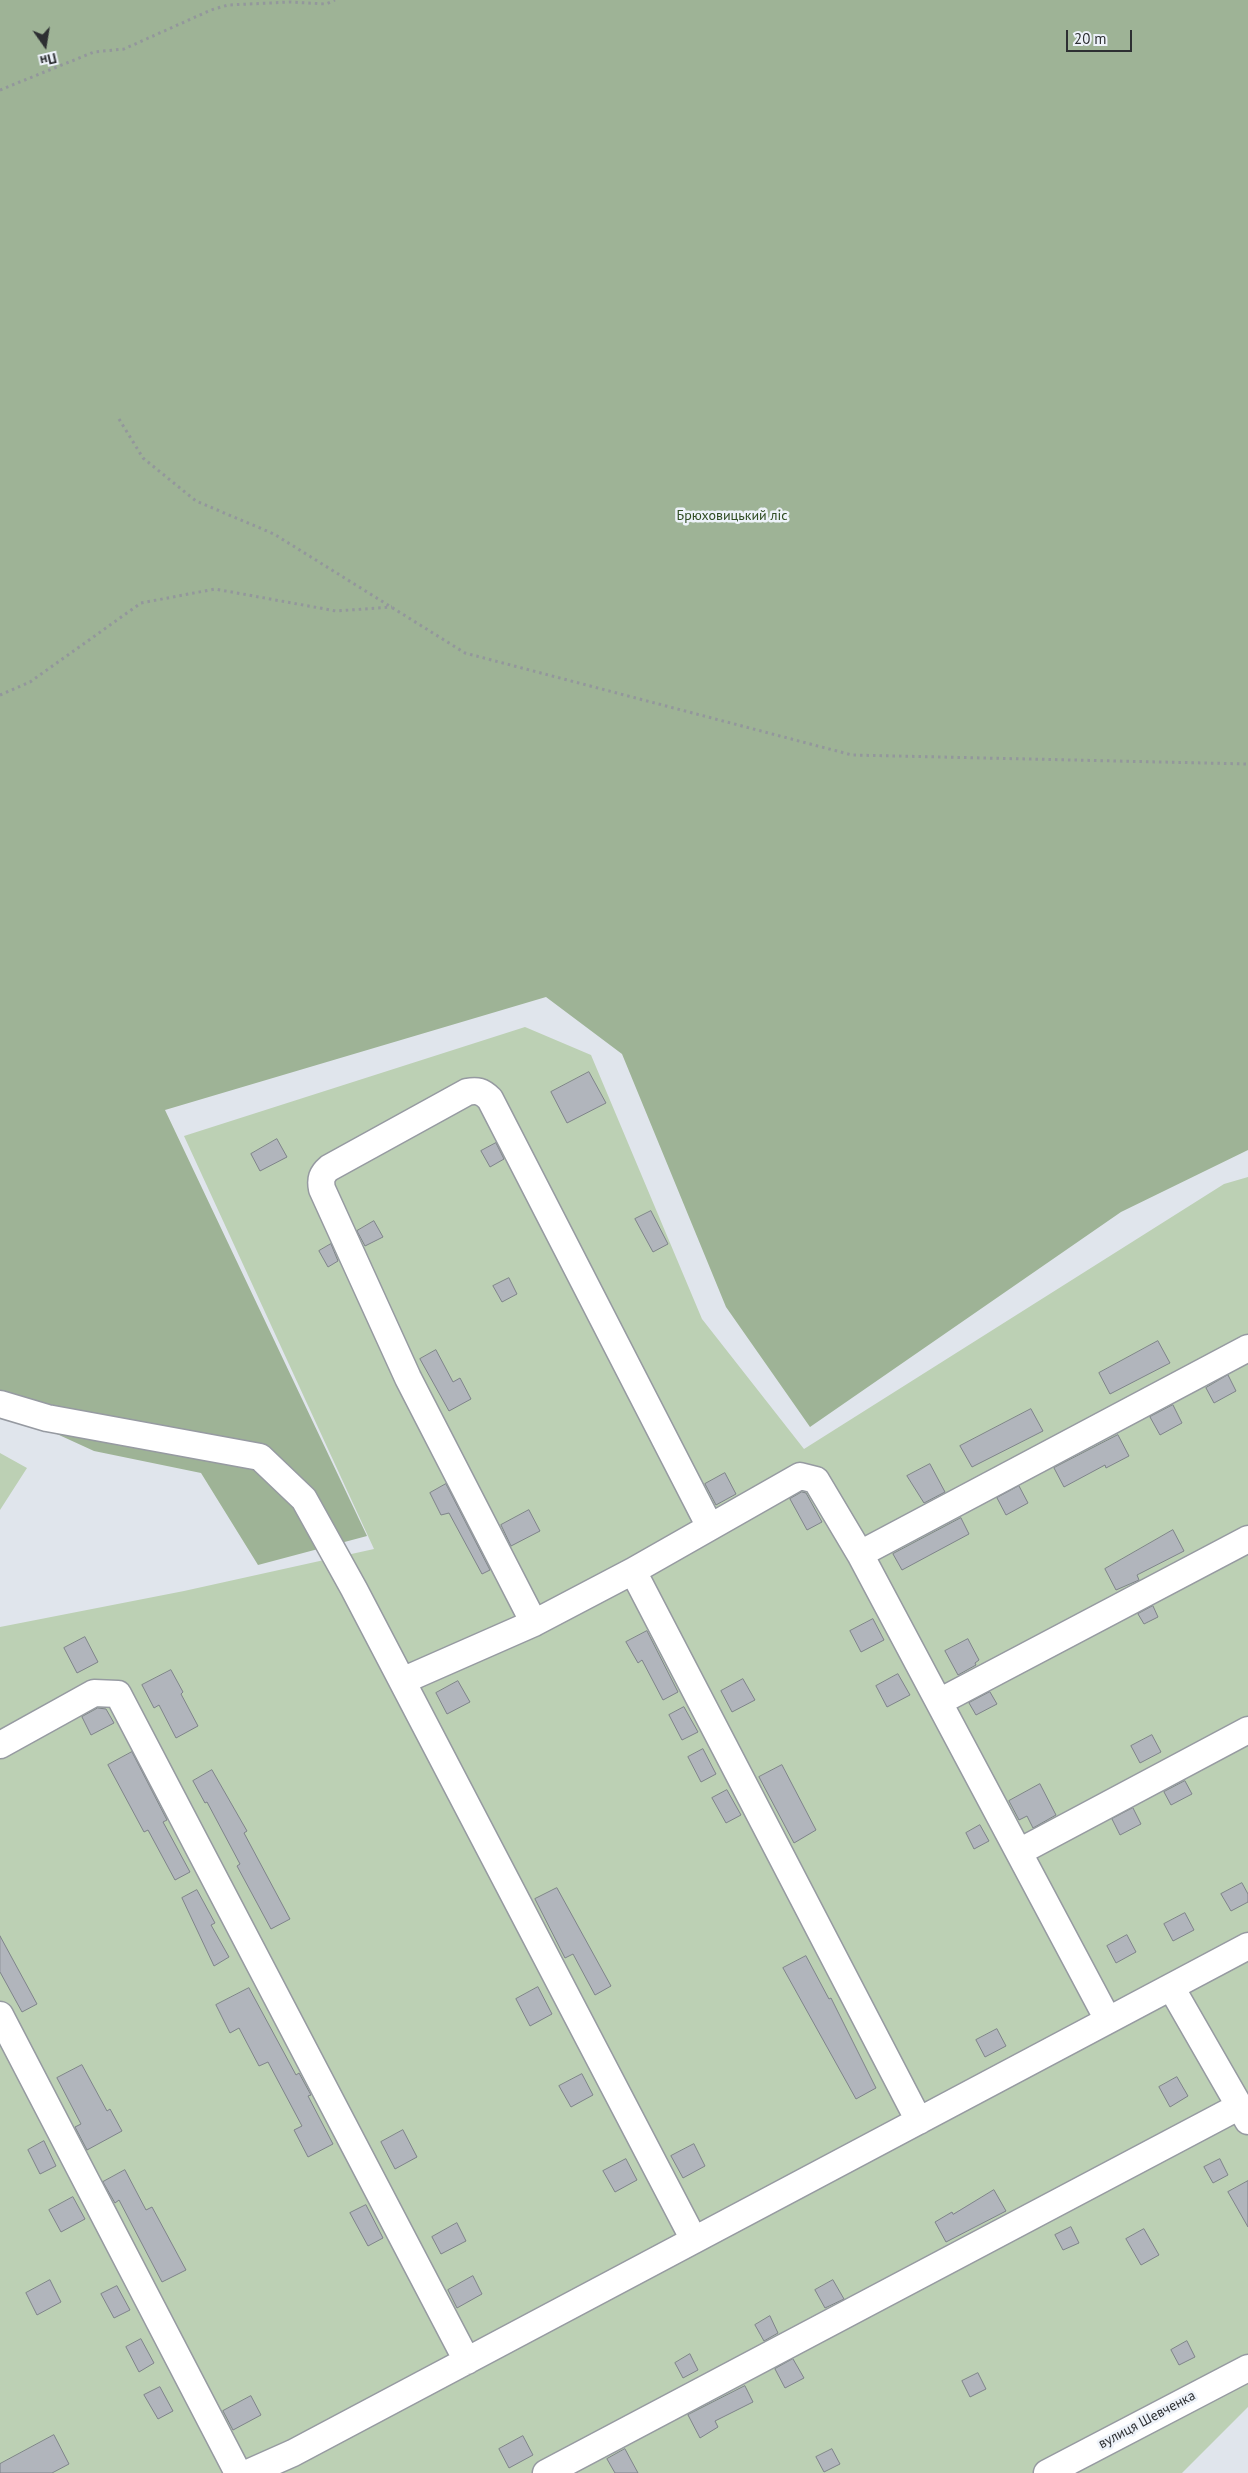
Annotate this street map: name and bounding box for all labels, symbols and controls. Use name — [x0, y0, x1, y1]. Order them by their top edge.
north arrow — [20, 20, 70, 70]
scale bar — [1068, 20, 1134, 52]
text: 20 m — [1074, 29, 1107, 48]
text: Пн — [38, 49, 58, 70]
park label: Брюховицький ліс — [676, 508, 788, 524]
street label: вулиця Шевченка — [1096, 2387, 1198, 2453]

